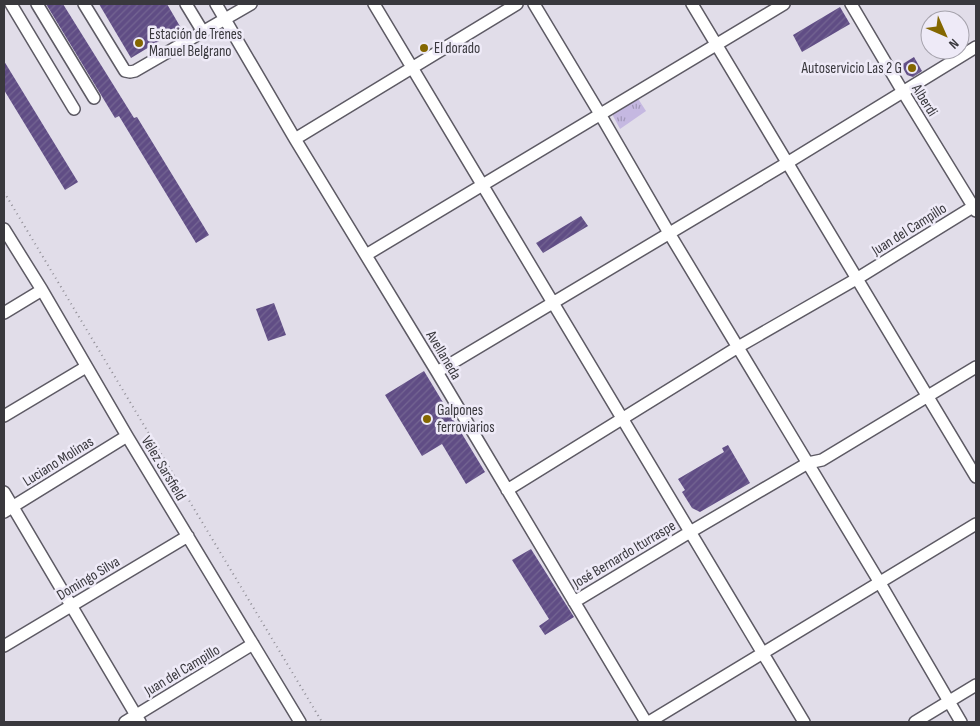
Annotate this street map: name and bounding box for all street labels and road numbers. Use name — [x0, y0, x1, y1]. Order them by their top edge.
street label: Alberdi — [907, 80, 942, 120]
street label: Juan del Campillo — [867, 199, 950, 260]
street label: Avellaneda — [421, 326, 466, 383]
street label: Luciano Molinas — [19, 432, 97, 491]
street label: Vélez Sarsfield — [137, 432, 190, 504]
street label: José Bernardo Iturraspe — [568, 516, 679, 593]
street label: Domingo Silva — [53, 552, 123, 605]
street label: Juan del Campillo — [140, 640, 223, 701]

